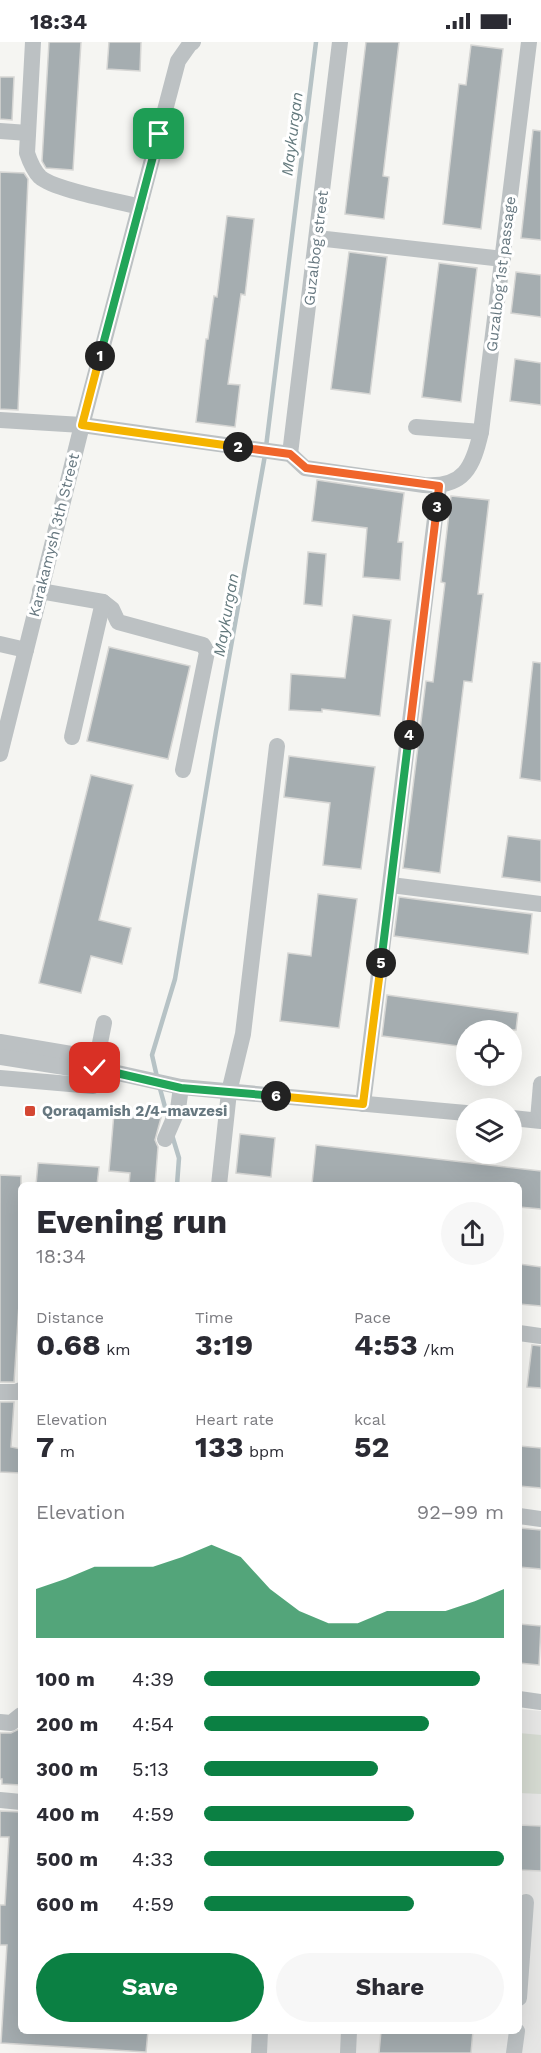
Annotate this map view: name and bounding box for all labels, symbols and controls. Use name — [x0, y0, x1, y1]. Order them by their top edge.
text: 18:34 — [30, 9, 87, 34]
water label: Maykurgan — [277, 91, 307, 177]
pin — [133, 108, 184, 159]
icon: arrive — [142, 117, 175, 150]
street label: Guzalbog street — [300, 189, 332, 307]
street label: Guzalbog 1st passage — [483, 195, 519, 353]
pin: 1 — [85, 341, 115, 371]
text: 1 — [97, 346, 103, 365]
pin: 2 — [223, 432, 253, 462]
text: 2 — [233, 437, 243, 456]
street label: Karakamysh 3th Street — [25, 451, 83, 619]
pin: 3 — [422, 492, 452, 522]
text: 3 — [432, 497, 442, 516]
water label: Maykurgan — [209, 572, 243, 658]
pin: 4 — [394, 720, 424, 750]
text: 4 — [404, 725, 414, 744]
pin: 5 — [366, 948, 396, 978]
text: 5 — [376, 953, 386, 972]
map controls — [456, 1020, 522, 1164]
button: locate — [456, 1020, 522, 1086]
pin — [69, 1042, 120, 1093]
icon: check — [78, 1051, 111, 1084]
pin: 6 — [261, 1081, 291, 1111]
text: 6 — [271, 1086, 281, 1105]
button: layers — [456, 1098, 522, 1164]
place label: Qoraqamish 2/4-mavzesi — [42, 1102, 227, 1120]
marker: Qoraqamish 2/4-mavzesi — [23, 1104, 37, 1118]
text: Evening run — [36, 1202, 227, 1241]
button: share — [441, 1202, 504, 1265]
text: 18:34 — [36, 1244, 86, 1268]
text: Distance — [36, 1308, 104, 1327]
text: Time — [195, 1308, 233, 1327]
text: Pace — [354, 1308, 391, 1327]
text: 0.68 — [36, 1327, 101, 1362]
text: 3:19 — [195, 1327, 253, 1362]
text: 4:53 — [354, 1327, 418, 1362]
text: km — [101, 1340, 131, 1359]
text: /km — [418, 1340, 455, 1359]
text: Elevation — [36, 1410, 107, 1429]
text: Heart rate — [195, 1410, 274, 1429]
text: kcal — [354, 1410, 386, 1429]
text: 7 — [36, 1429, 54, 1464]
text: 133 — [195, 1429, 244, 1464]
text: 52 — [354, 1429, 389, 1464]
text: m — [54, 1442, 75, 1461]
text: bpm — [244, 1442, 284, 1461]
text: Elevation — [36, 1500, 125, 1524]
text: 92–99 m — [417, 1500, 504, 1524]
text: 100 m — [36, 1667, 95, 1691]
text: 4:39 — [132, 1667, 174, 1691]
text: 200 m — [36, 1712, 98, 1736]
text: 4:54 — [132, 1712, 174, 1736]
text: 300 m — [36, 1757, 98, 1781]
text: 5:13 — [132, 1757, 169, 1781]
text: 400 m — [36, 1802, 99, 1826]
text: 4:59 — [132, 1802, 174, 1826]
text: 500 m — [36, 1847, 98, 1871]
text: 4:33 — [132, 1847, 173, 1871]
text: 600 m — [36, 1892, 99, 1916]
text: 4:59 — [132, 1892, 174, 1916]
button: Save — [36, 1953, 264, 2022]
button: Share — [276, 1953, 504, 2022]

